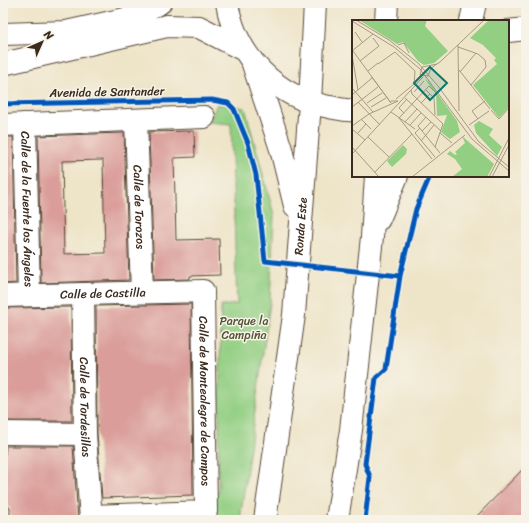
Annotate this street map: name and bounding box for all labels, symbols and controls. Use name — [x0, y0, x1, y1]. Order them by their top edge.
inset map — [352, 20, 509, 177]
north arrow — [22, 22, 62, 62]
text: N — [39, 25, 58, 45]
street label: Avenida de Santander — [48, 80, 166, 104]
street label: Calle de la Fuente los Ángeles — [14, 131, 40, 287]
street label: Calle de Torozos — [127, 164, 151, 250]
street label: Ronda Este — [288, 196, 314, 256]
street label: Calle de Castilla — [60, 281, 146, 306]
park label: Parque la Campiña — [220, 310, 268, 346]
street label: Calle de Montealegre de Campos — [192, 316, 217, 486]
street label: Calle de Tordesillas — [73, 357, 98, 458]

